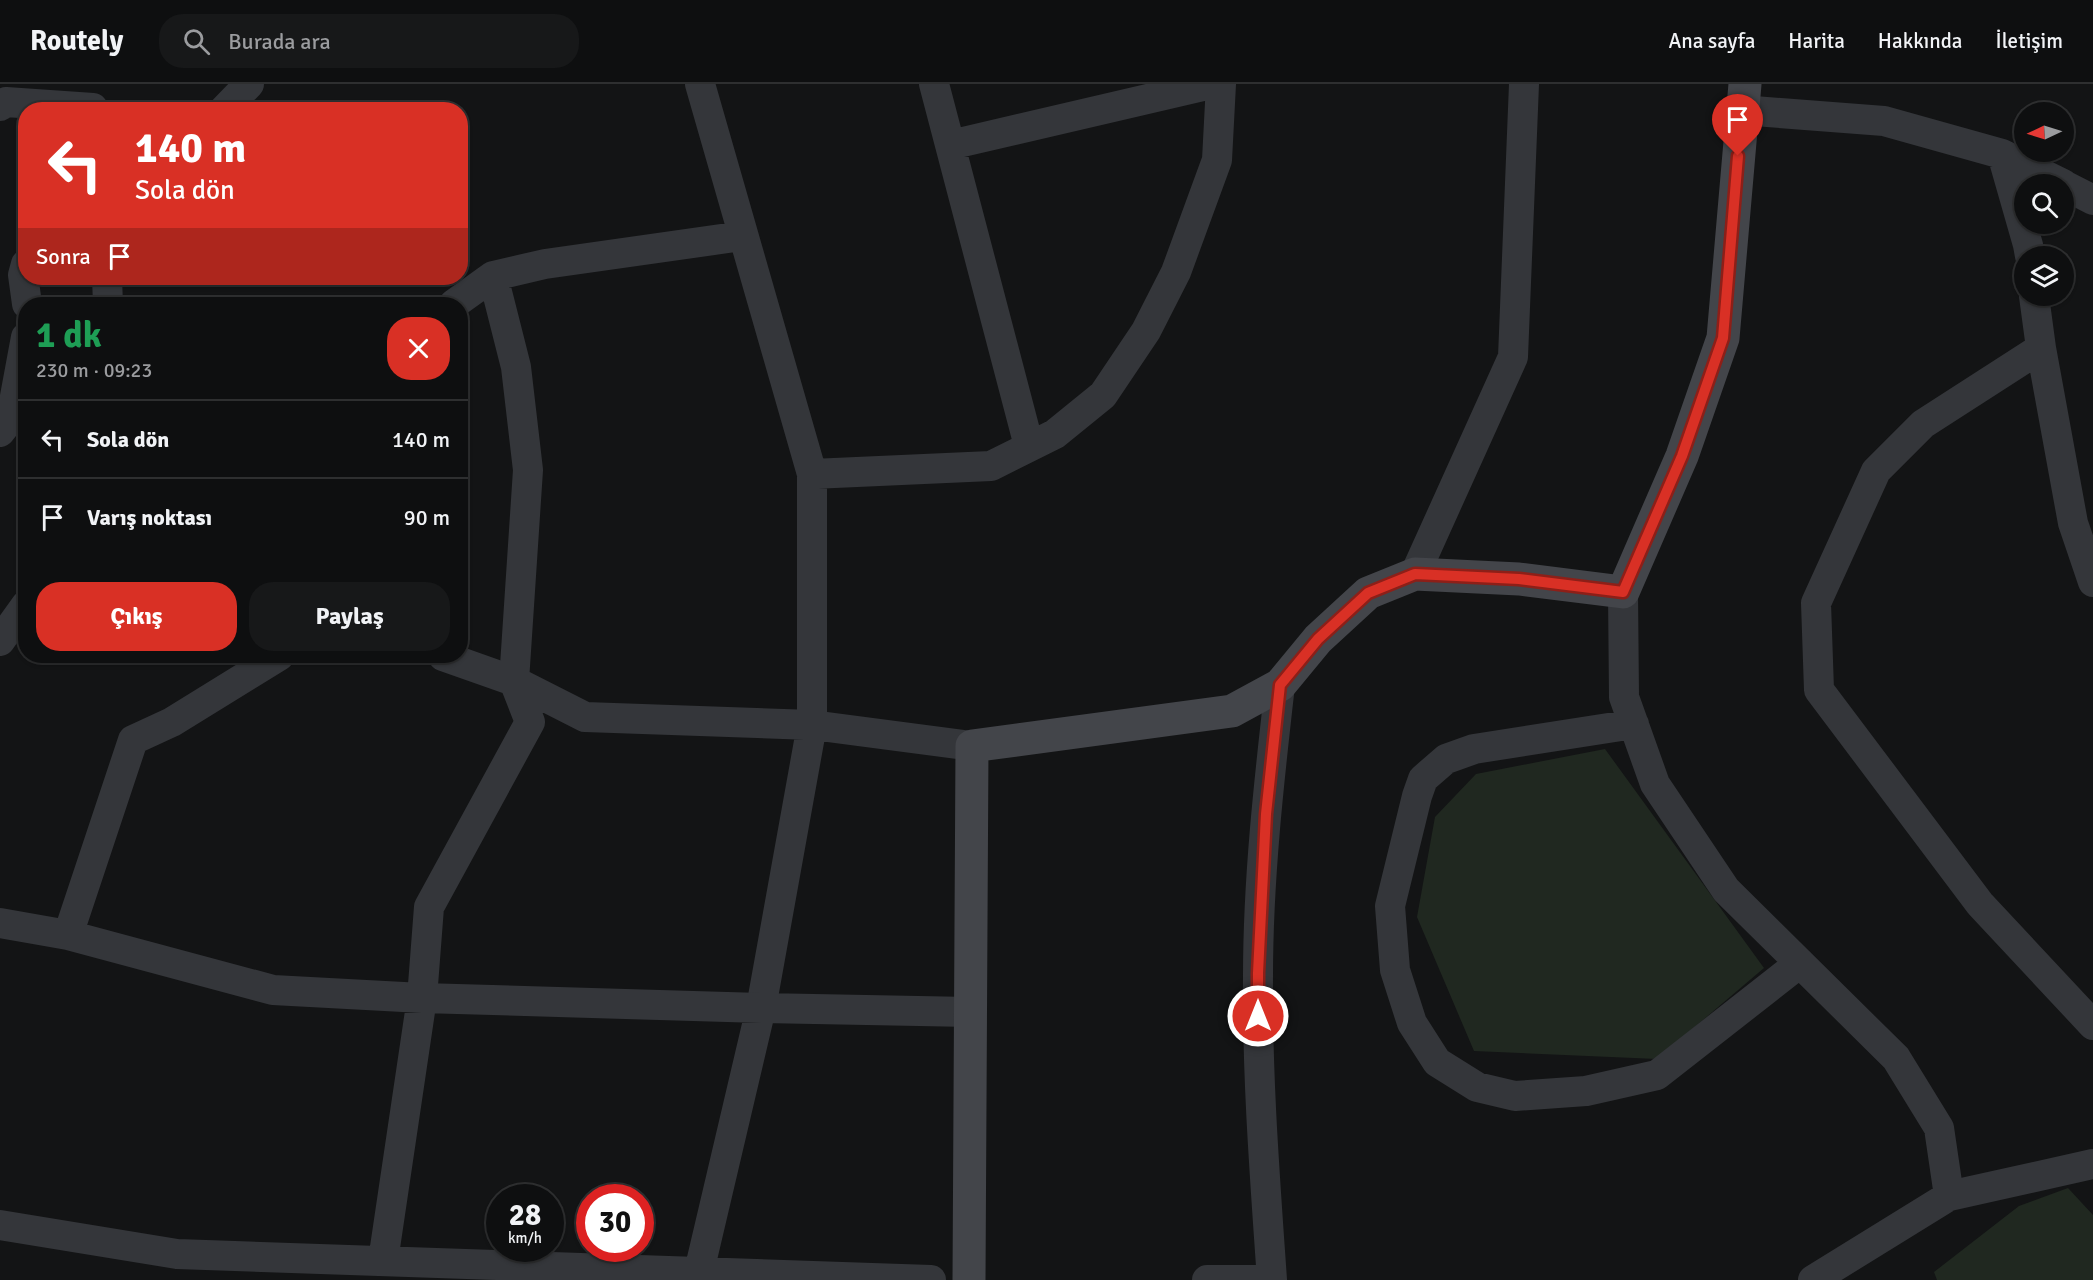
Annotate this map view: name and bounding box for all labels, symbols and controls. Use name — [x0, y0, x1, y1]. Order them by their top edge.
search box — [159, 14, 579, 68]
text: Routely — [30, 24, 123, 58]
icon: search — [180, 25, 213, 58]
text: Burada ara — [228, 28, 331, 55]
text: Ana sayfa — [1668, 28, 1755, 54]
text: Harita — [1788, 28, 1845, 54]
text: Hakkında — [1878, 28, 1963, 54]
text: İletişim — [1996, 28, 2063, 54]
pin — [1712, 94, 1763, 156]
north arrow — [2014, 102, 2074, 162]
map controls — [2014, 102, 2074, 306]
icon: arrive — [1721, 103, 1754, 136]
text: 140 m — [135, 123, 246, 174]
icon: left — [36, 126, 114, 204]
text: Sola dön — [135, 174, 235, 207]
button: search — [2014, 174, 2074, 234]
icon: arrive — [103, 240, 136, 273]
text: Sonra — [36, 243, 91, 270]
button: layers — [2014, 246, 2074, 306]
text: 1 dk — [36, 313, 102, 358]
button: close — [387, 317, 450, 380]
text: 230 m · 09:23 — [36, 358, 152, 383]
icon: left — [36, 423, 69, 456]
text: Sola dön — [87, 426, 169, 453]
text: 140 m — [392, 426, 450, 453]
icon: arrive — [36, 501, 69, 534]
text: Varış noktası — [87, 504, 212, 531]
text: 90 m — [404, 504, 450, 531]
button: Çıkış — [36, 582, 237, 651]
button: Paylaş — [249, 582, 450, 651]
position arrow — [1226, 984, 1290, 1048]
speed limit sign: 30 — [576, 1184, 654, 1262]
text: 28 — [509, 1197, 541, 1234]
text: km/h — [508, 1229, 542, 1247]

